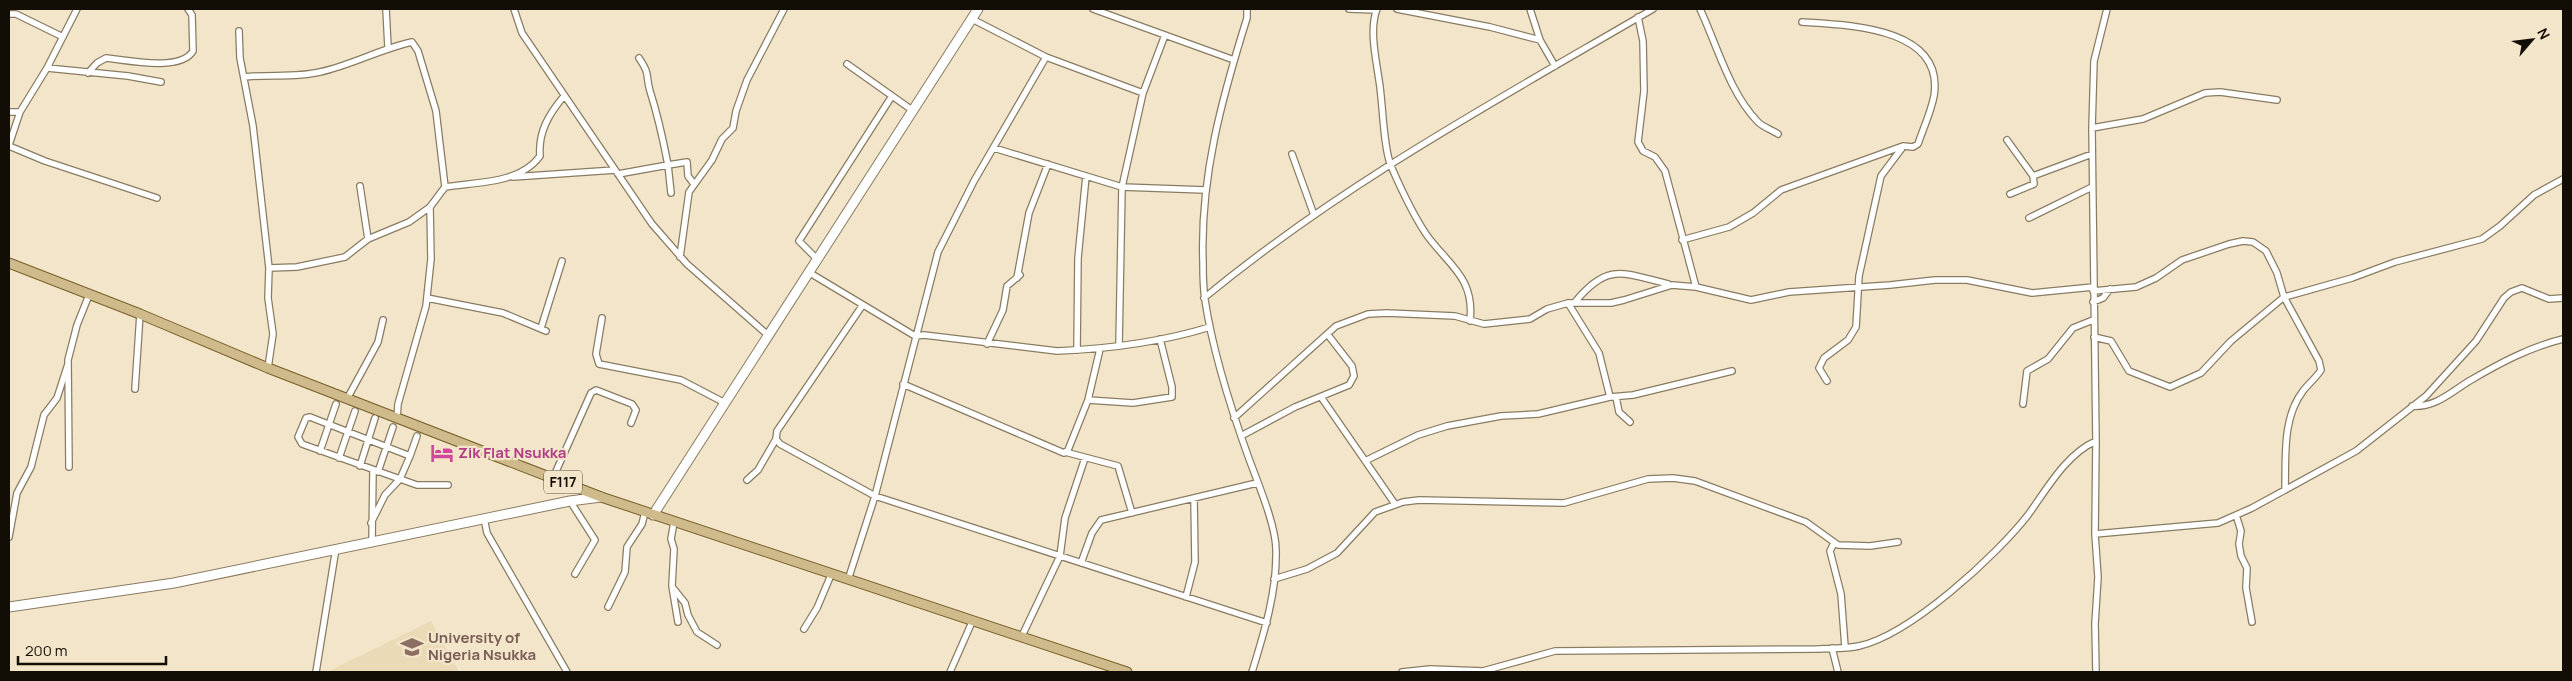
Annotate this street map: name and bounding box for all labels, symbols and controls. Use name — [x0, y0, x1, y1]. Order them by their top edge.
north arrow — [2507, 15, 2557, 65]
text: N — [2533, 25, 2555, 43]
hotel icon: Zik Flat Nsukka — [429, 440, 455, 466]
place label: Zik Flat Nsukka — [458, 442, 566, 463]
road number: F117 — [544, 471, 582, 494]
place label: University of Nigeria Nsukka — [428, 627, 536, 665]
scale bar — [18, 634, 165, 666]
school or university icon: University of Nigeria Nsukka — [399, 634, 425, 660]
text: 200 m — [25, 640, 68, 661]

